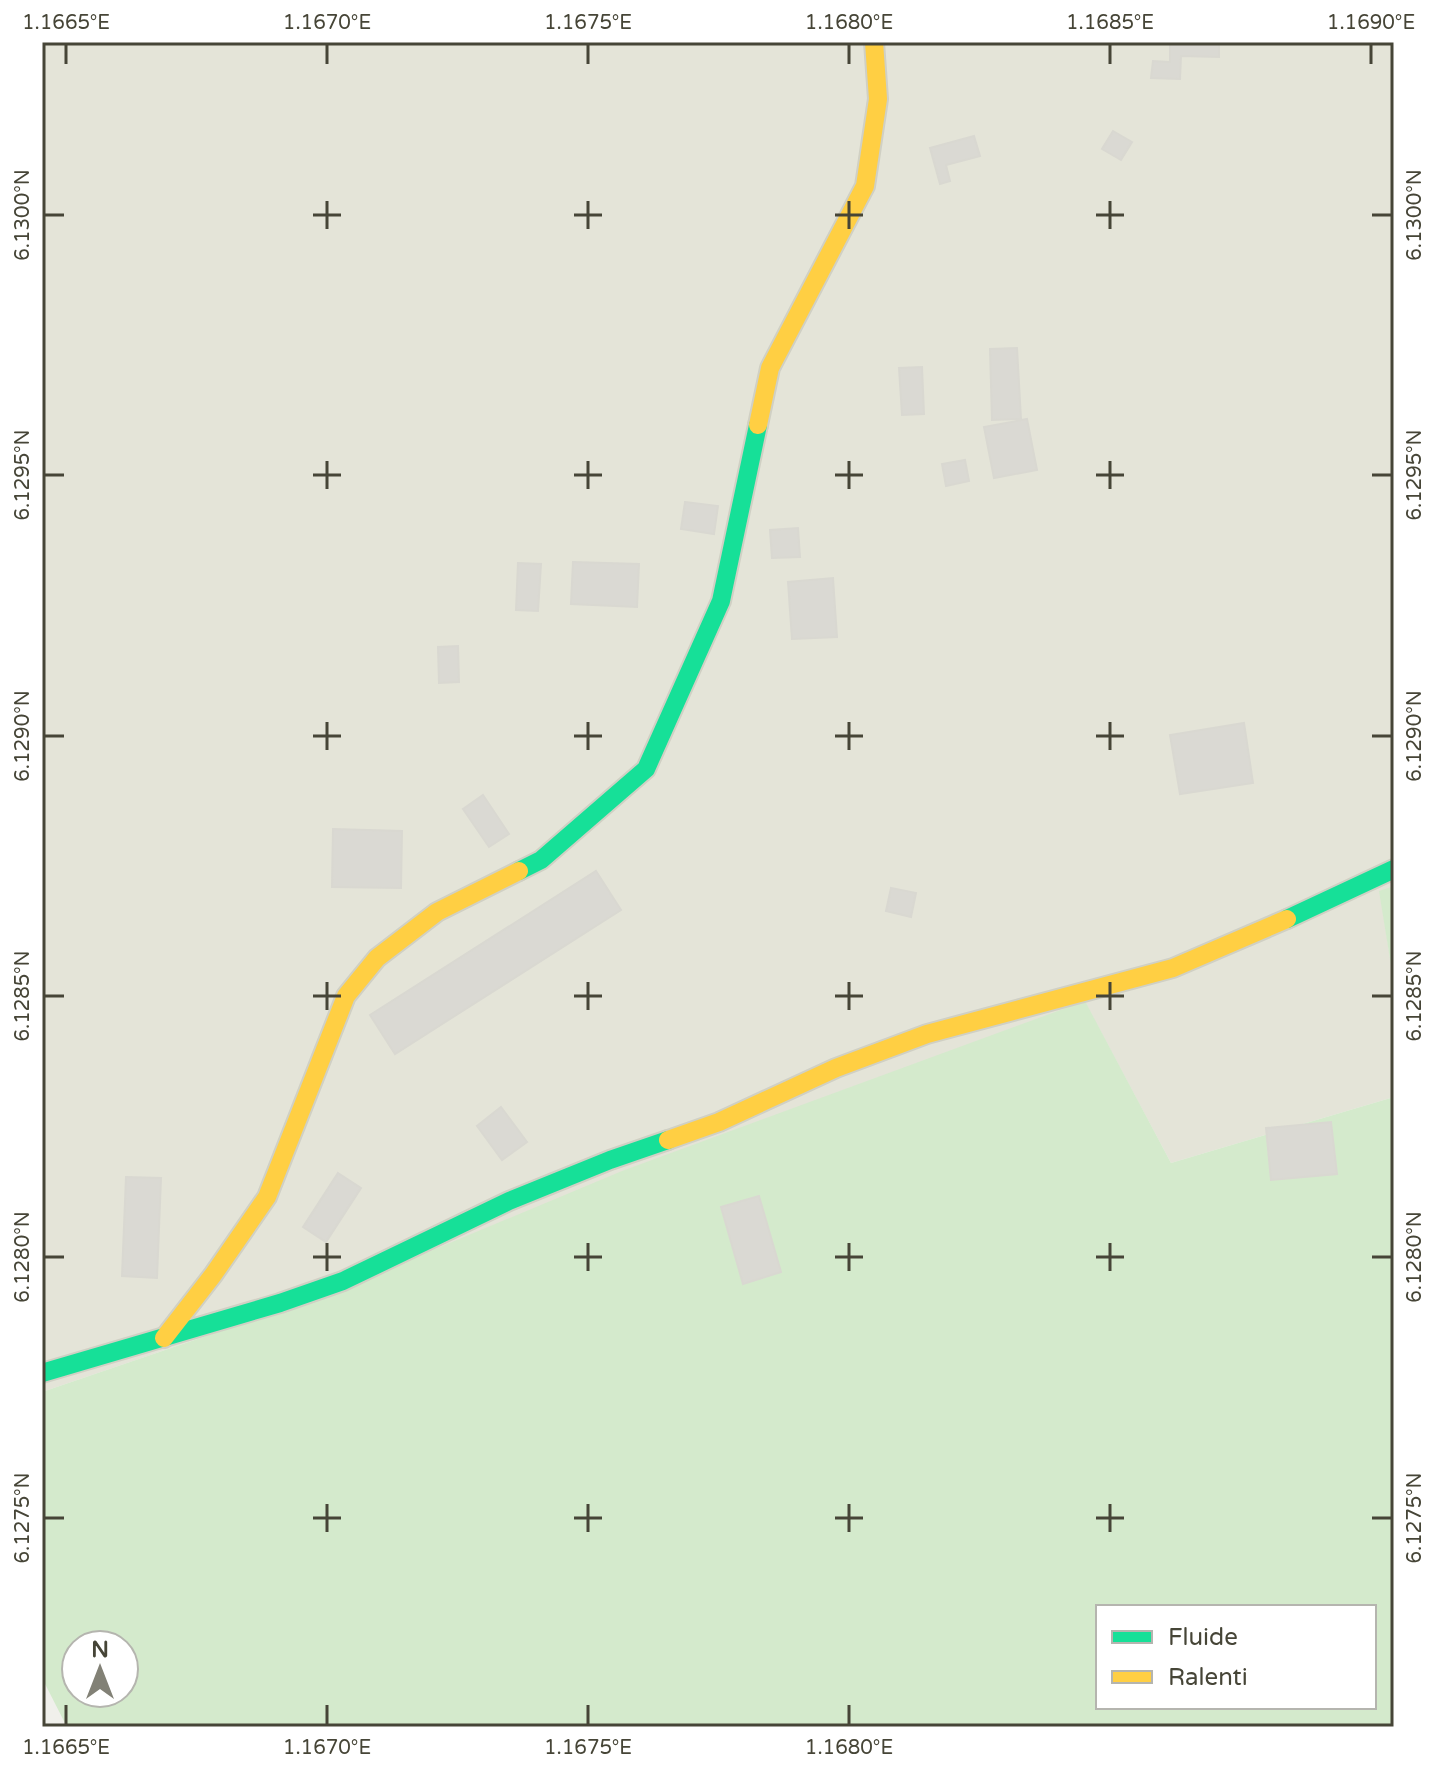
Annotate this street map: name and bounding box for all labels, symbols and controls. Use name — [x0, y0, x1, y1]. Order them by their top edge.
text: 1.1665°E — [22, 11, 110, 35]
text: 1.1670°E — [283, 11, 371, 35]
text: 1.1675°E — [544, 11, 632, 35]
text: 1.1680°E — [805, 11, 893, 35]
text: 1.1685°E — [1066, 11, 1154, 35]
text: 1.1690°E — [1327, 11, 1415, 35]
text: 6.1300°N — [11, 169, 35, 261]
text: 6.1300°N — [1403, 169, 1427, 261]
text: 6.1295°N — [11, 429, 35, 521]
text: 6.1295°N — [1403, 429, 1427, 521]
text: 6.1290°N — [11, 690, 35, 782]
text: 6.1290°N — [1403, 690, 1427, 782]
text: 6.1285°N — [11, 950, 35, 1042]
text: 6.1285°N — [1403, 950, 1427, 1042]
text: 6.1280°N — [11, 1211, 35, 1303]
text: 6.1280°N — [1403, 1211, 1427, 1303]
text: 6.1275°N — [11, 1472, 35, 1564]
text: 6.1275°N — [1403, 1472, 1427, 1564]
legend — [1096, 1605, 1376, 1709]
text: Fluide — [1168, 1623, 1238, 1652]
north arrow — [60, 1629, 140, 1709]
text: N — [91, 1637, 109, 1663]
text: Ralenti — [1168, 1663, 1248, 1692]
text: 1.1665°E — [22, 1736, 110, 1760]
text: 1.1670°E — [283, 1736, 371, 1760]
text: 1.1675°E — [544, 1736, 632, 1760]
text: 1.1680°E — [805, 1736, 893, 1760]

